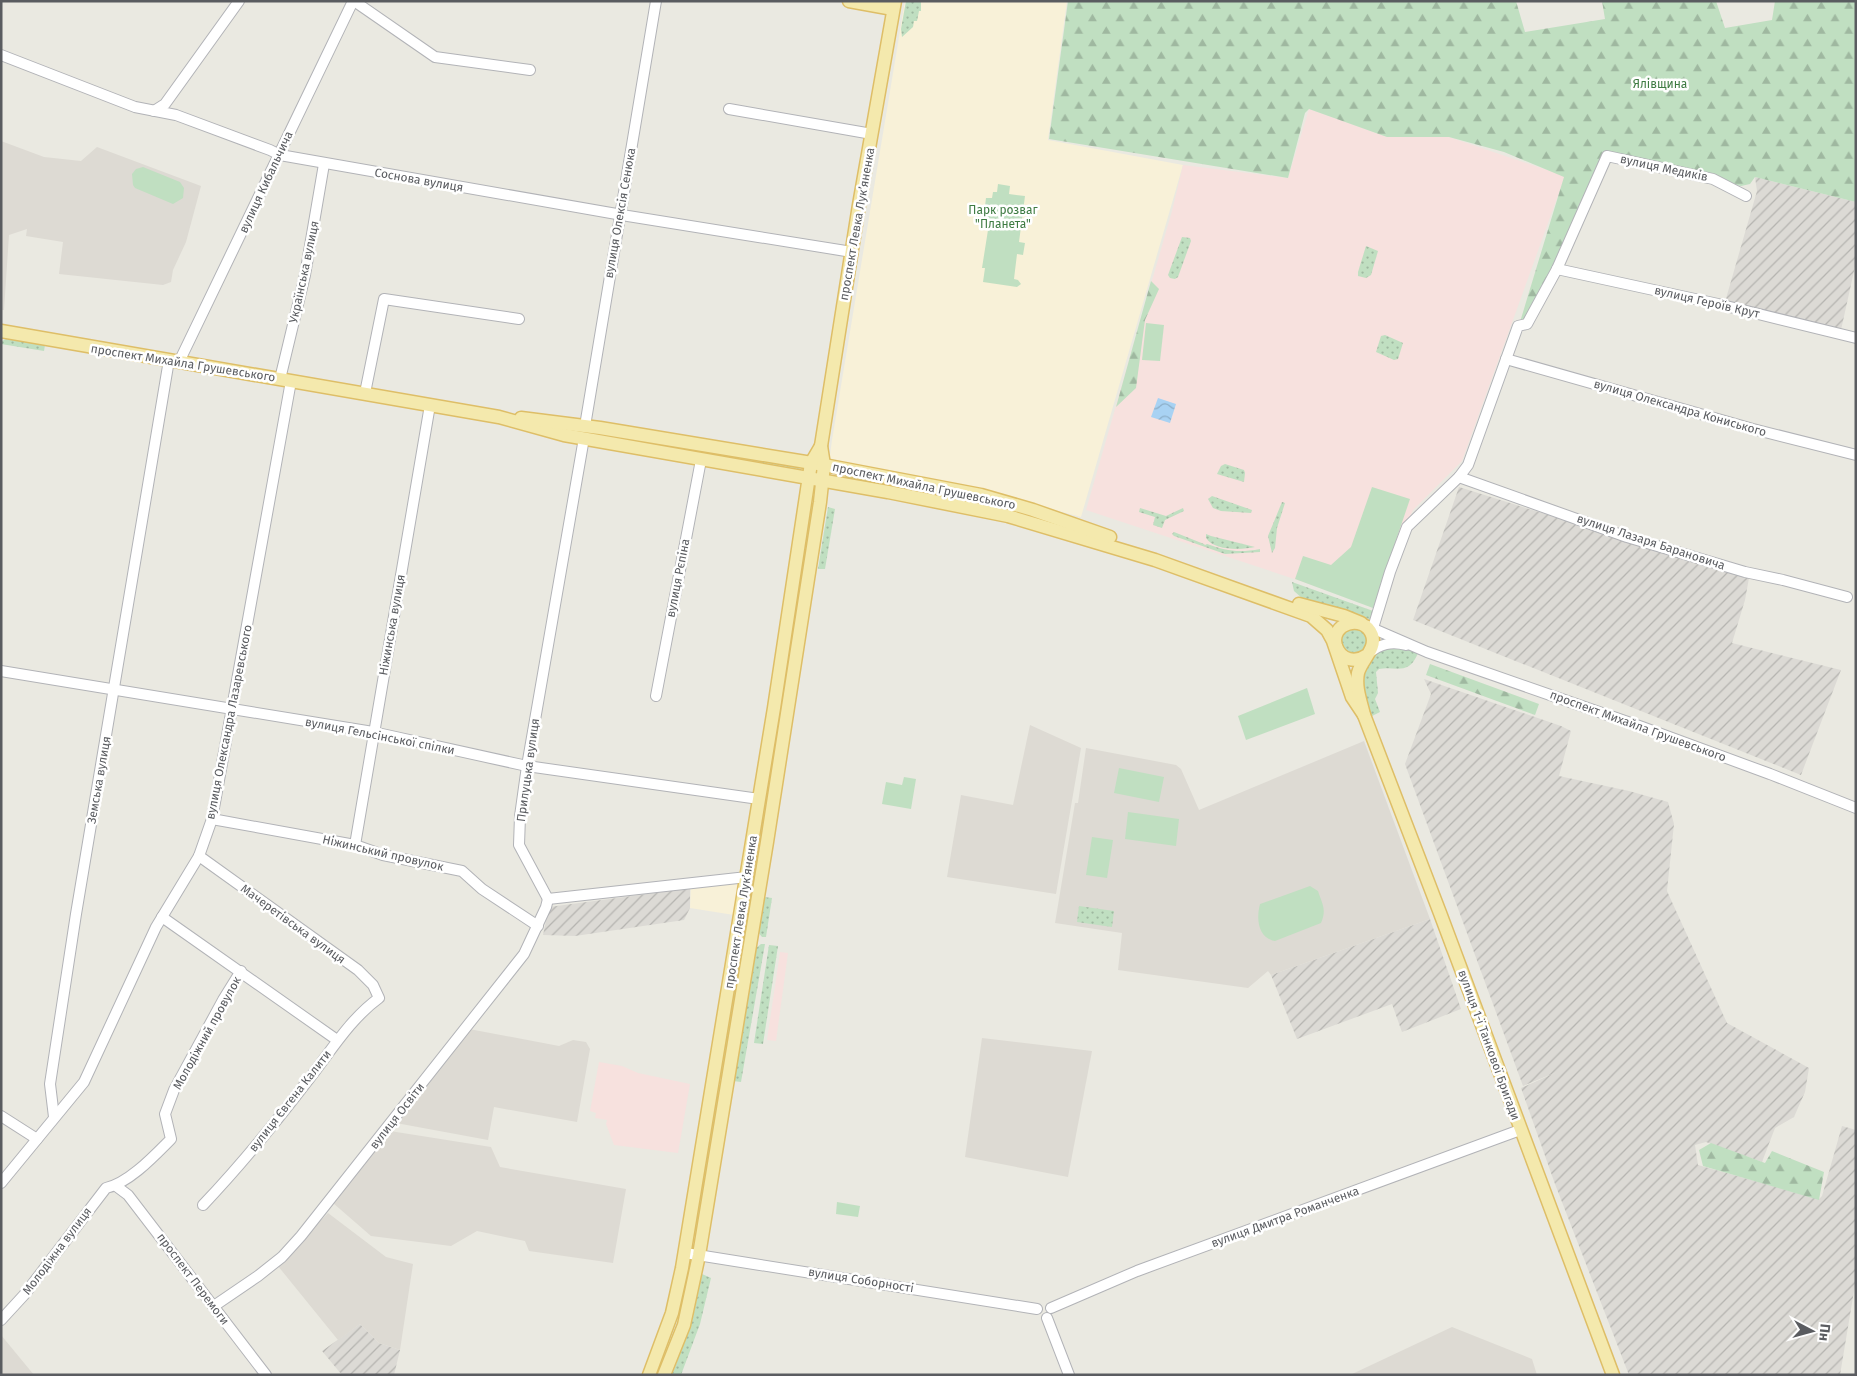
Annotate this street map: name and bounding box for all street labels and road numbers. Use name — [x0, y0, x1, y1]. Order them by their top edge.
street label: вулиця Кибальчича — [236, 129, 296, 235]
street label: проспект Левка Лукʼяненка — [837, 146, 877, 302]
street label: вулиця Олексія Сенюка — [602, 147, 638, 279]
street label: вулиця Медиків — [1619, 152, 1709, 184]
street label: Соснова вулиця — [374, 165, 464, 195]
street label: Українська вулиця — [286, 220, 322, 324]
street label: вулиця Героїв Крут — [1653, 283, 1762, 321]
street label: проспект Михайла Грушевського — [90, 341, 276, 385]
street label: вулиця Олександра Кониського — [1592, 377, 1768, 439]
street label: проспект Михайла Грушевського — [831, 460, 1017, 512]
street label: вулиця Лазаря Барановича — [1575, 511, 1727, 573]
street label: вулиця Рєпіна — [664, 537, 692, 619]
street label: Ніжинська вулиця — [376, 573, 408, 677]
street label: вулиця Олександра Лазаревського — [203, 624, 255, 820]
street label: проспект Михайла Грушевського — [1548, 687, 1728, 765]
street label: вулиця Гельсінської спілки — [304, 715, 456, 757]
street label: Прилуцька вулиця — [514, 717, 542, 823]
street label: Земська вулиця — [84, 735, 114, 825]
street label: Ніжинський провулок — [321, 832, 446, 874]
street label: проспект Левка Лукʼяненка — [722, 834, 760, 990]
street label: Мачеретівська вулиця — [238, 881, 348, 967]
street label: вулиця 1-ї Танкової Бригади — [1455, 968, 1523, 1122]
street label: Молодіжний провулок — [170, 973, 244, 1092]
street label: вулиця Євгена Калити — [246, 1047, 334, 1155]
street label: вулиця Освіти — [367, 1080, 427, 1152]
street label: вулиця Дмитра Романченка — [1209, 1184, 1361, 1250]
street label: Молодіжна вулиця — [20, 1205, 94, 1297]
street label: проспект Перемоги — [154, 1230, 232, 1328]
street label: вулиця Соборності — [807, 1265, 915, 1295]

